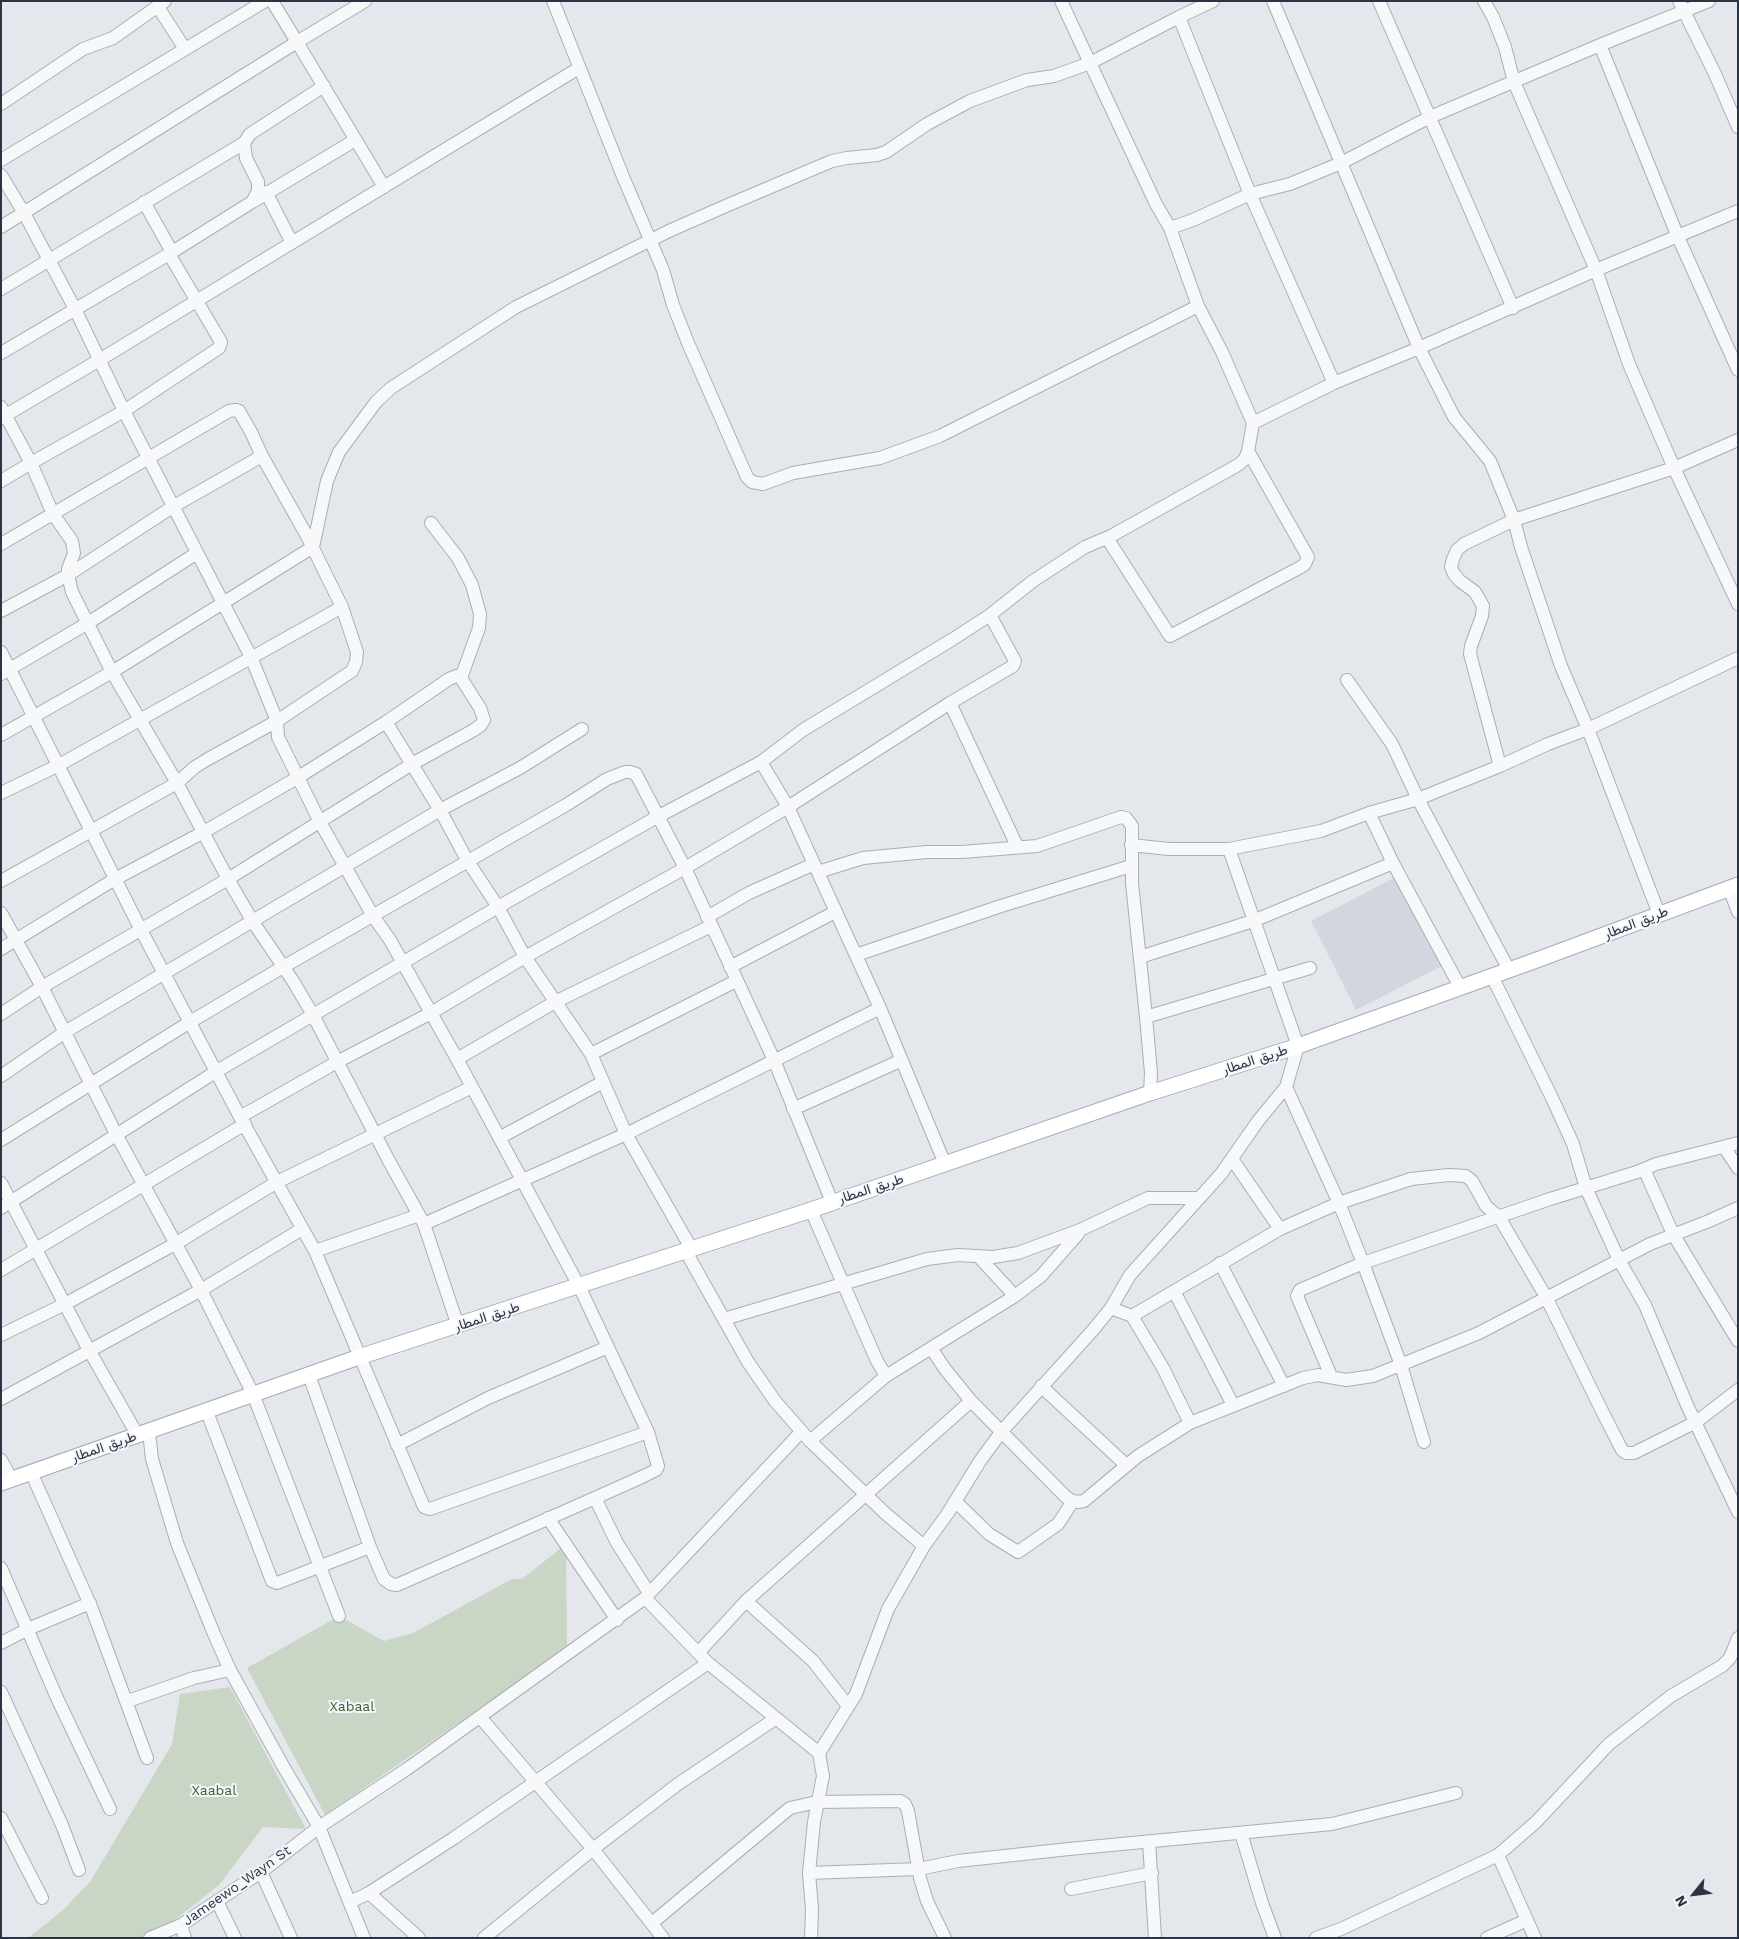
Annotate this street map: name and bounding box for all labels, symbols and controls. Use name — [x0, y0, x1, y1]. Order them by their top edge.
street label: طريق المطار — [1601, 903, 1671, 943]
street label: طريق المطار — [1220, 1042, 1290, 1078]
street label: طريق المطار — [836, 1171, 906, 1207]
street label: طريق المطار — [452, 1299, 522, 1335]
street label: طريق المطار — [69, 1428, 139, 1466]
park label: Xabaal — [329, 1699, 375, 1715]
park label: Xaabal — [191, 1783, 237, 1799]
street label: Jameewo_Wayn St — [180, 1842, 294, 1930]
north arrow — [1669, 1869, 1719, 1919]
text: N — [1671, 1893, 1690, 1910]

